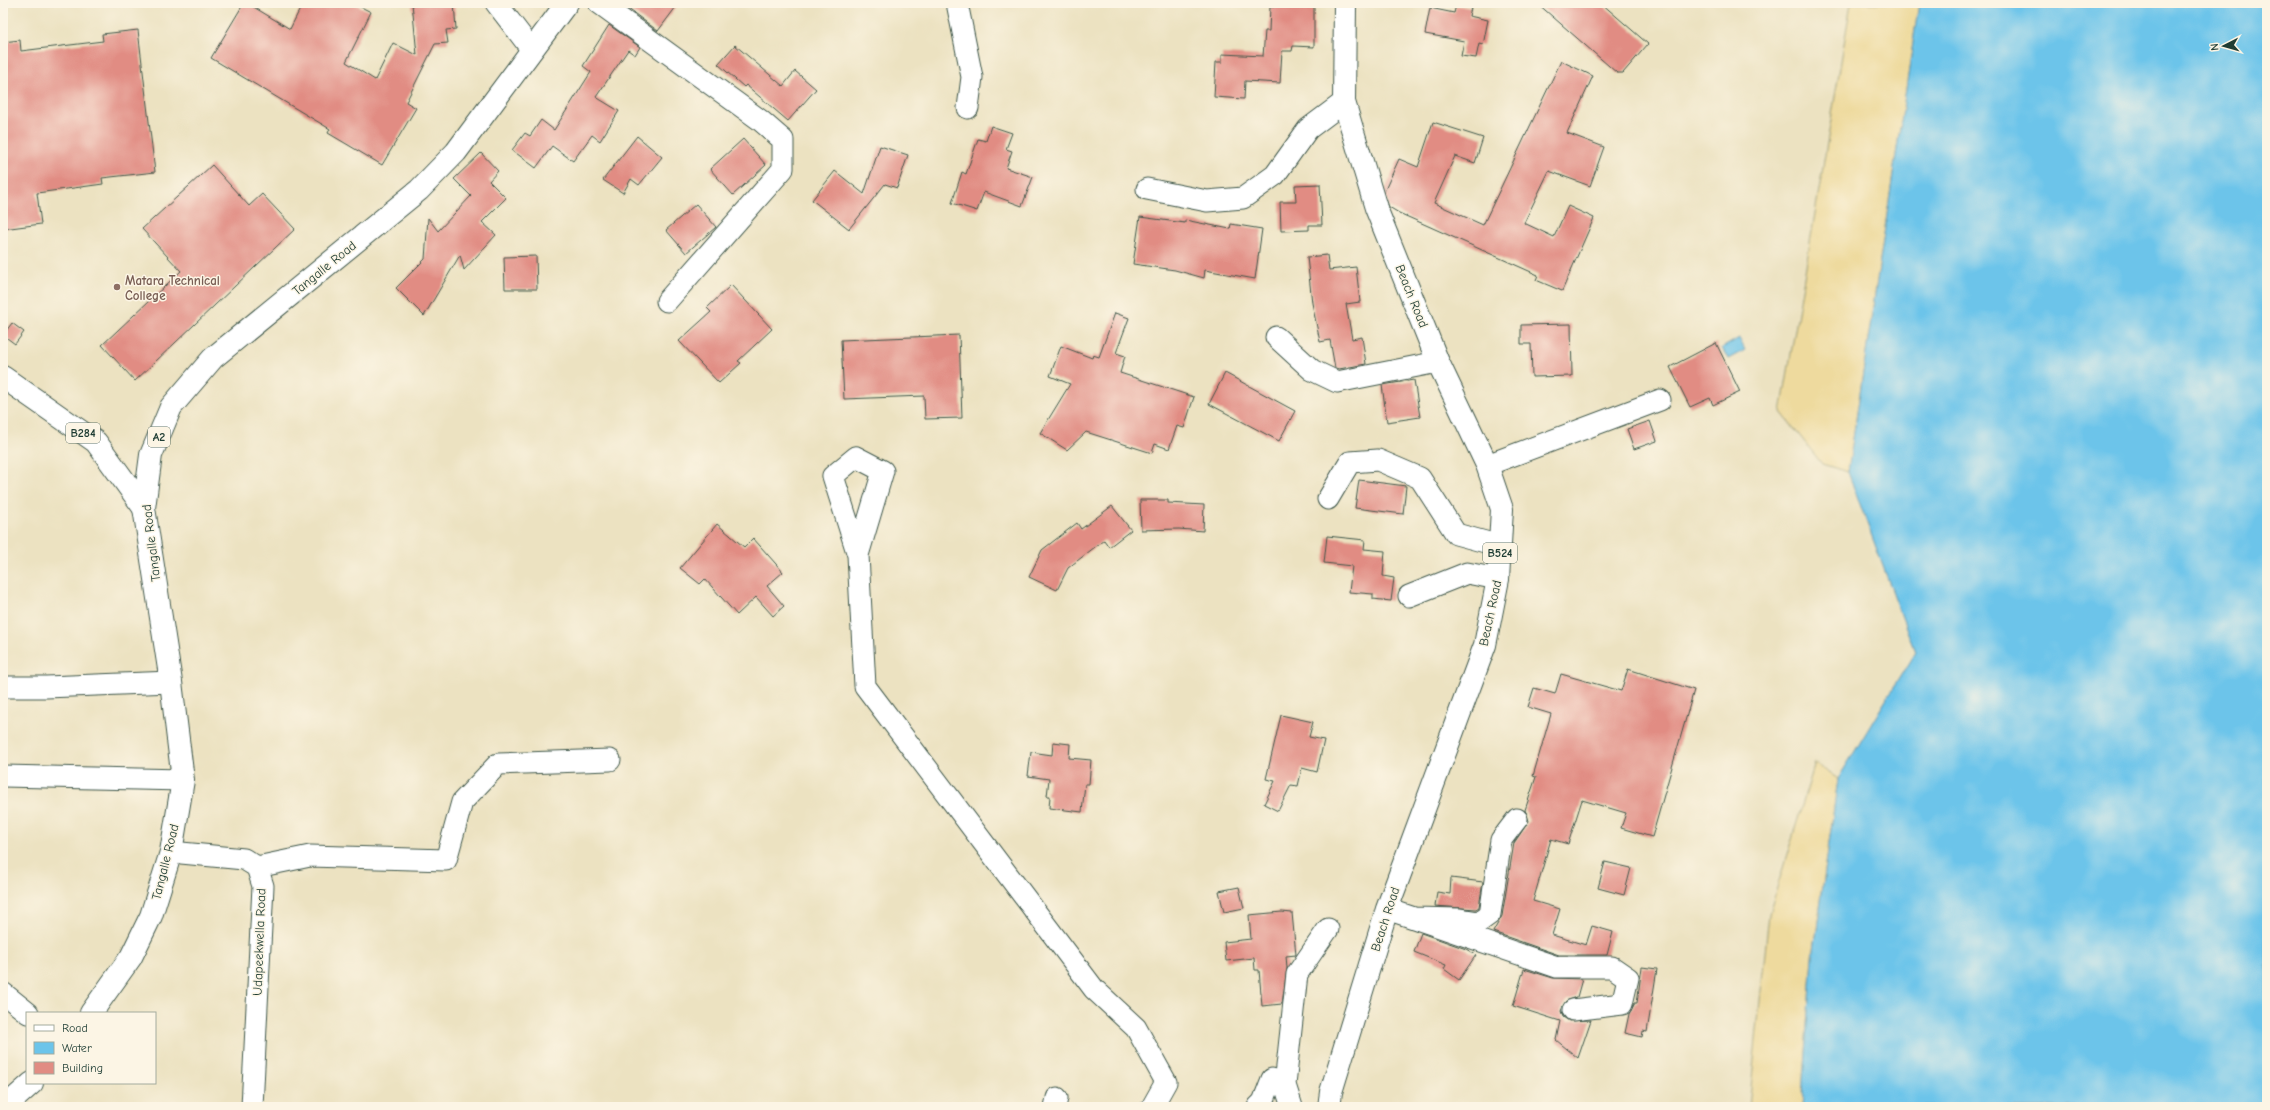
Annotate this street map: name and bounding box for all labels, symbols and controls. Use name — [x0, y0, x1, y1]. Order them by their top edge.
north arrow — [2204, 26, 2244, 66]
text: N — [2208, 43, 2221, 51]
street label: Tangalle Road — [289, 238, 359, 298]
street label: Beach Road — [1393, 262, 1431, 330]
place label: Matara Technical College — [125, 273, 220, 303]
marker: Matara Technical College — [112, 282, 122, 292]
road number: B284 — [66, 423, 100, 443]
road number: A2 — [148, 427, 170, 447]
street label: Tangalle Road — [139, 504, 163, 582]
road number: B524 — [1483, 543, 1517, 563]
street label: Beach Road — [1476, 579, 1504, 647]
street label: Tangalle Road — [148, 822, 182, 902]
street label: Beach Road — [1368, 885, 1402, 953]
street label: Udapeekwella Road — [250, 888, 268, 996]
legend — [26, 1012, 156, 1084]
text: Road — [62, 1021, 88, 1035]
text: Water — [62, 1041, 92, 1055]
text: Building — [62, 1061, 103, 1075]

